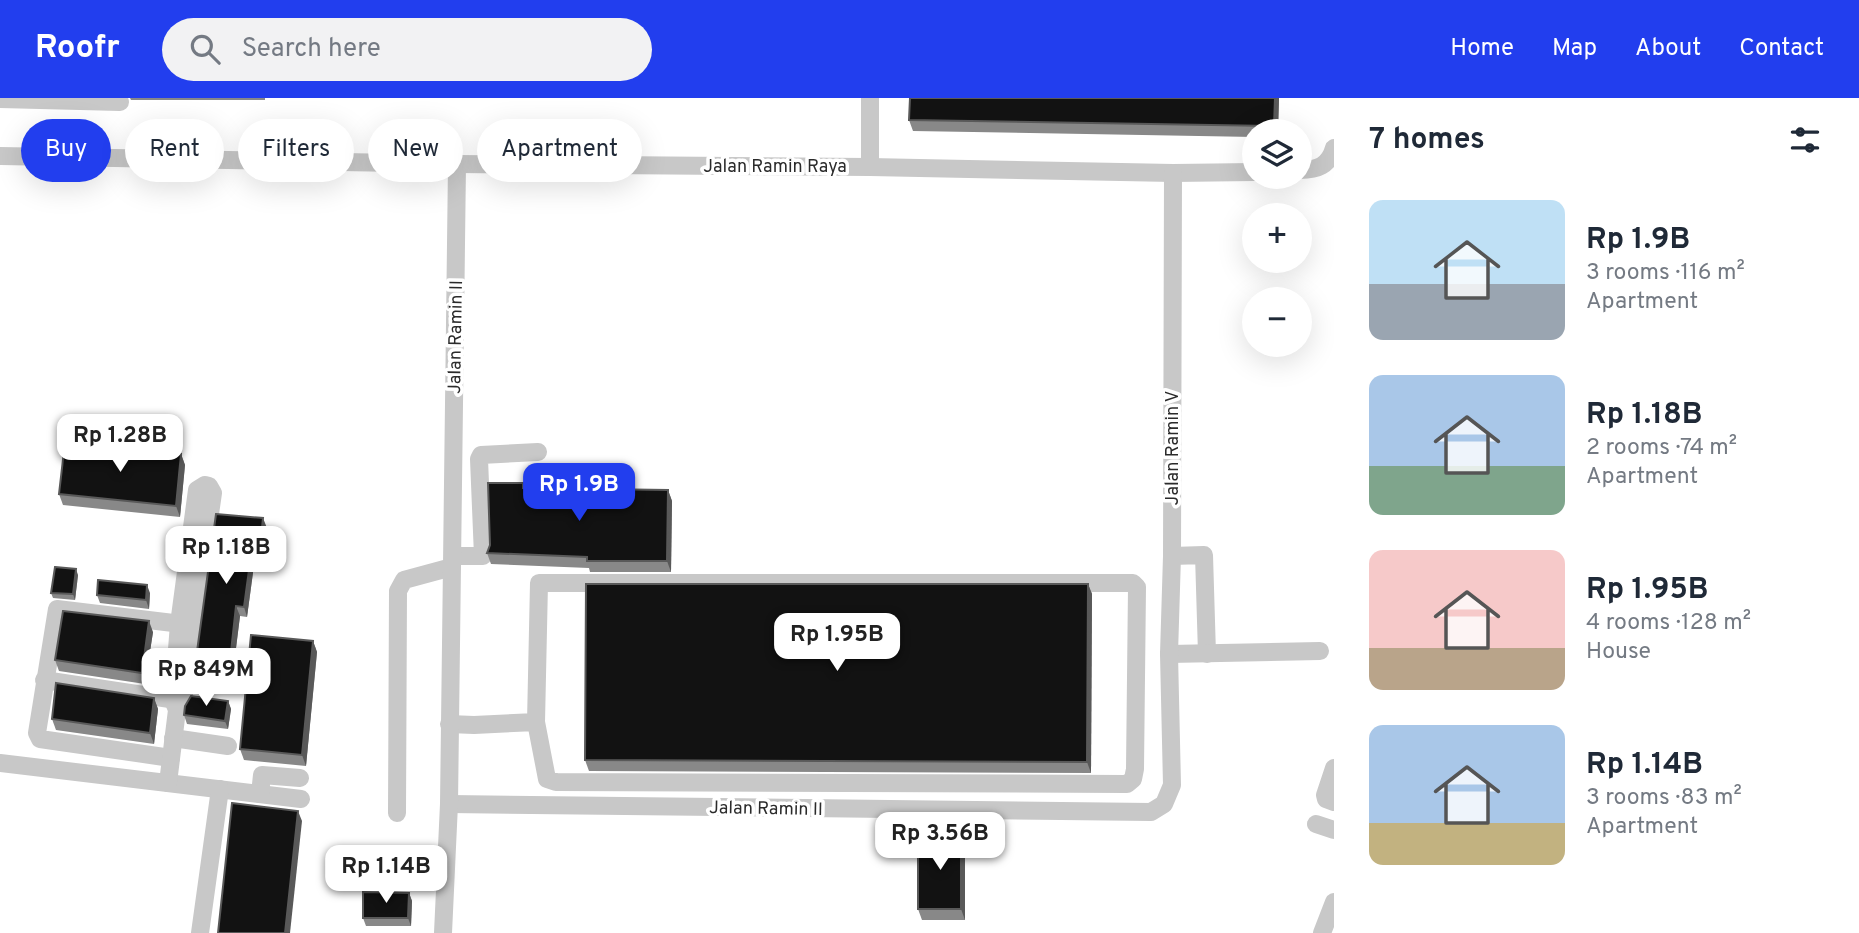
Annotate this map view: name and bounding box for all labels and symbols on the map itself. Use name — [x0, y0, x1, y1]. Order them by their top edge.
street label: Jalan Ramin Raya — [703, 156, 847, 179]
street label: Jalan Ramin II — [444, 280, 469, 394]
street label: Jalan Ramin V — [1162, 391, 1185, 505]
pin: Rp 1.28B — [48, 414, 192, 474]
pin: Rp 1.9B — [514, 464, 644, 523]
pin: Rp 1.18B — [154, 526, 298, 586]
pin: Rp 1.95B — [765, 614, 909, 673]
pin: Rp 849M — [141, 648, 271, 708]
street label: Jalan Ramin II — [709, 797, 823, 822]
pin: Rp 3.56B — [868, 812, 1012, 872]
pin: Rp 1.14B — [314, 846, 458, 905]

